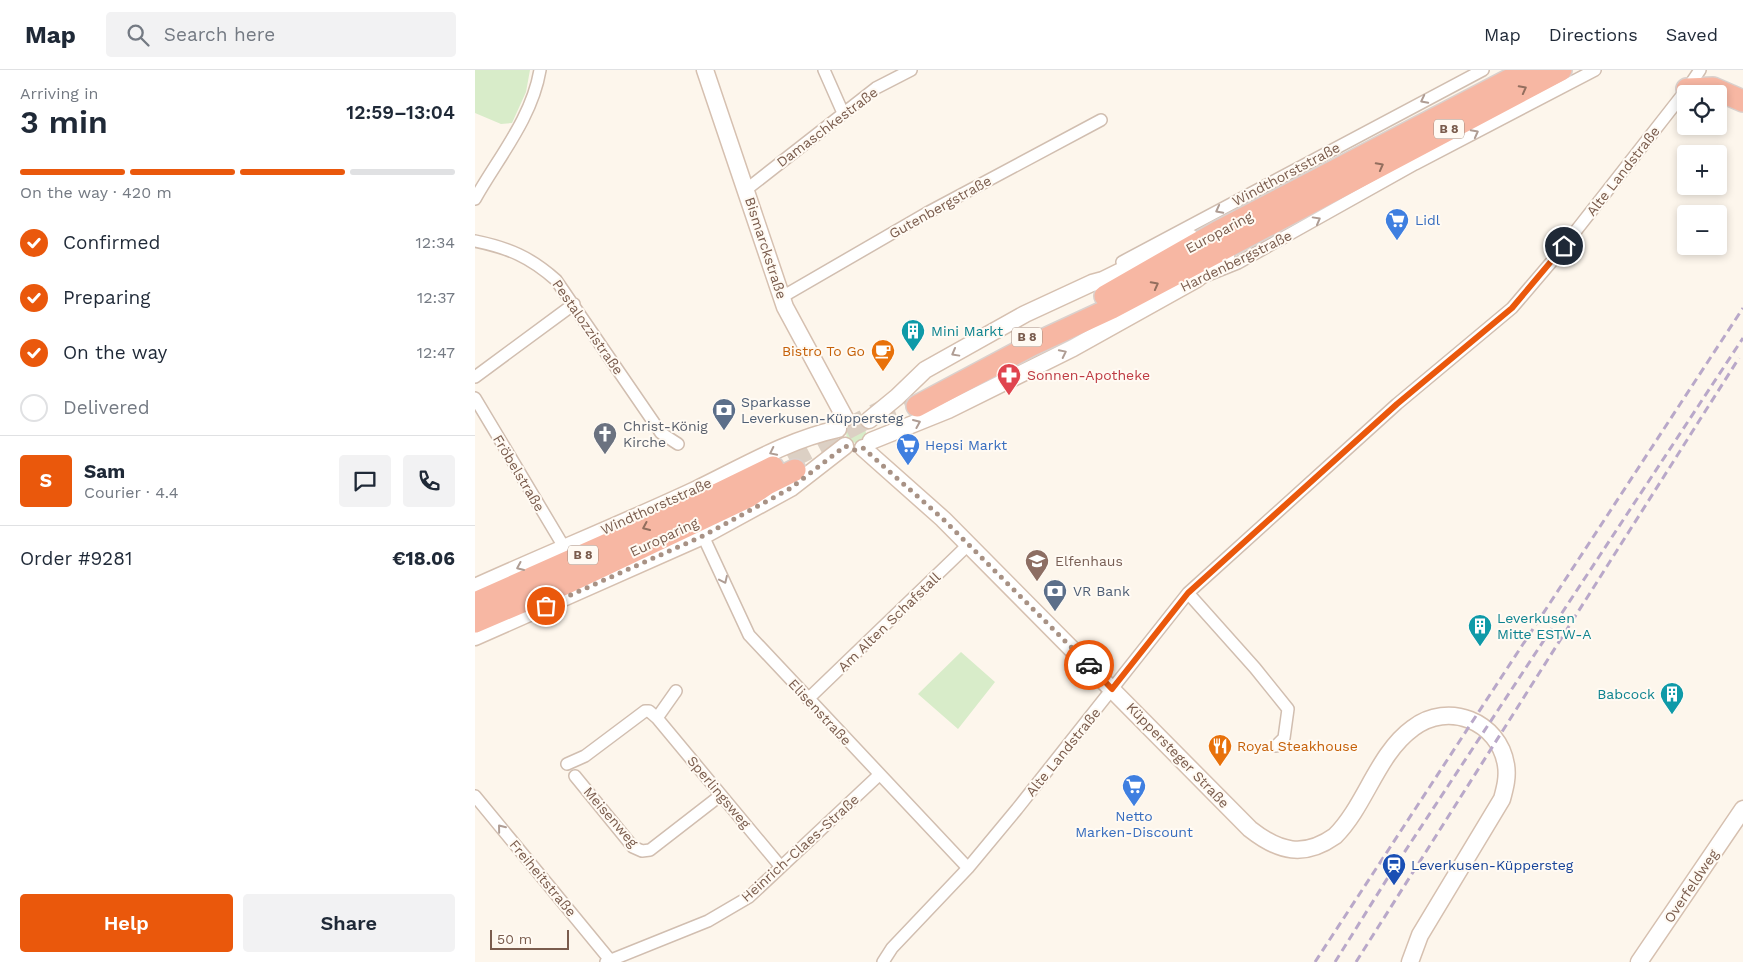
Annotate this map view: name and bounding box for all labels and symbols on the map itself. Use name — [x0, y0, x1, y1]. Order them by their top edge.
street label: Damaschkestraße — [773, 84, 881, 170]
one-way arrow — [1518, 85, 1527, 95]
one-way arrow — [1420, 94, 1429, 104]
road number: B 8 — [1434, 120, 1464, 138]
street label: Alte Landstraße — [1583, 123, 1663, 219]
one-way arrow — [1469, 129, 1478, 139]
street label: Windthorststraße — [1229, 139, 1343, 209]
one-way arrow — [1375, 162, 1384, 172]
street label: Gutenbergstraße — [886, 172, 994, 242]
street label: Bismarckstraße — [742, 195, 790, 301]
one-way arrow — [1215, 204, 1224, 214]
street label: Europaring — [1183, 207, 1256, 256]
supermarket icon: Lidl — [1384, 207, 1410, 241]
place label: Lidl — [1415, 212, 1441, 228]
one-way arrow — [1311, 216, 1320, 226]
pin — [1543, 225, 1585, 267]
street label: Hardenbergstraße — [1178, 227, 1294, 295]
street label: Pestalozzistraße — [549, 276, 627, 378]
one-way arrow — [1150, 281, 1159, 291]
building icon: Mini Markt — [900, 318, 926, 352]
place label: Mini Markt — [931, 323, 1003, 339]
road number: B 8 — [1012, 328, 1042, 346]
cafe icon: Bistro To Go — [870, 338, 896, 372]
place label: Bistro To Go — [782, 343, 865, 359]
one-way arrow — [952, 346, 961, 356]
one-way arrow — [1058, 349, 1067, 359]
pharmacy icon: Sonnen-Apotheke — [996, 362, 1022, 396]
place label: Sonnen-Apotheke — [1027, 367, 1150, 383]
place label: Sparkasse Leverkusen-Küppersteg — [741, 394, 904, 426]
bank icon: Sparkasse Leverkusen-Küppersteg — [711, 397, 737, 431]
place label: Christ-König Kirche — [623, 418, 708, 450]
one-way arrow — [912, 419, 921, 430]
church icon: Christ-König Kirche — [592, 421, 618, 455]
street label: Fröbelstraße — [490, 432, 548, 514]
supermarket icon: Hepsi Markt — [895, 432, 921, 466]
place label: Hepsi Markt — [925, 437, 1007, 453]
one-way arrow — [769, 446, 778, 456]
street label: Windthorststraße — [598, 474, 714, 538]
street label: Europaring — [627, 514, 701, 560]
one-way arrow — [642, 521, 651, 532]
road number: B 8 — [568, 546, 598, 564]
school or university icon: Elfenhaus — [1024, 548, 1050, 582]
place label: Elfenhaus — [1055, 553, 1123, 569]
one-way arrow — [516, 560, 525, 571]
street label: Am Alten Schafstall — [835, 569, 944, 675]
one-way arrow — [718, 575, 728, 584]
bank icon: VR Bank — [1042, 578, 1068, 612]
place label: VR Bank — [1073, 583, 1130, 599]
pin — [525, 585, 567, 627]
place label: Leverkusen Mitte ESTW-A — [1497, 610, 1591, 642]
building icon: Leverkusen Mitte ESTW-A — [1467, 613, 1493, 647]
courier — [1064, 640, 1114, 690]
street label: Elisenstraße — [785, 676, 855, 748]
building icon: Babcock — [1659, 681, 1685, 715]
place label: Babcock — [1597, 686, 1655, 702]
street label: Küppersteger Straße — [1123, 699, 1233, 811]
street label: Alte Landstraße — [1022, 705, 1104, 799]
restaurant icon: Royal Steakhouse — [1207, 733, 1233, 767]
place label: Royal Steakhouse — [1237, 738, 1358, 754]
street label: Sperlingsweg — [684, 753, 754, 832]
supermarket icon: Netto Marken-Discount — [1121, 773, 1147, 807]
street label: Meisenweg — [580, 784, 642, 851]
street label: Heinrich-Claes-Straße — [738, 791, 862, 905]
place label: Netto Marken-Discount — [1075, 808, 1193, 840]
one-way arrow — [499, 825, 507, 834]
street label: Freiheitstraße — [506, 836, 580, 920]
street label: Overfeldweg — [1661, 846, 1722, 926]
station icon: Leverkusen-Küppersteg — [1381, 852, 1407, 886]
place label: Leverkusen-Küppersteg — [1411, 857, 1574, 873]
scale bar — [490, 927, 569, 950]

